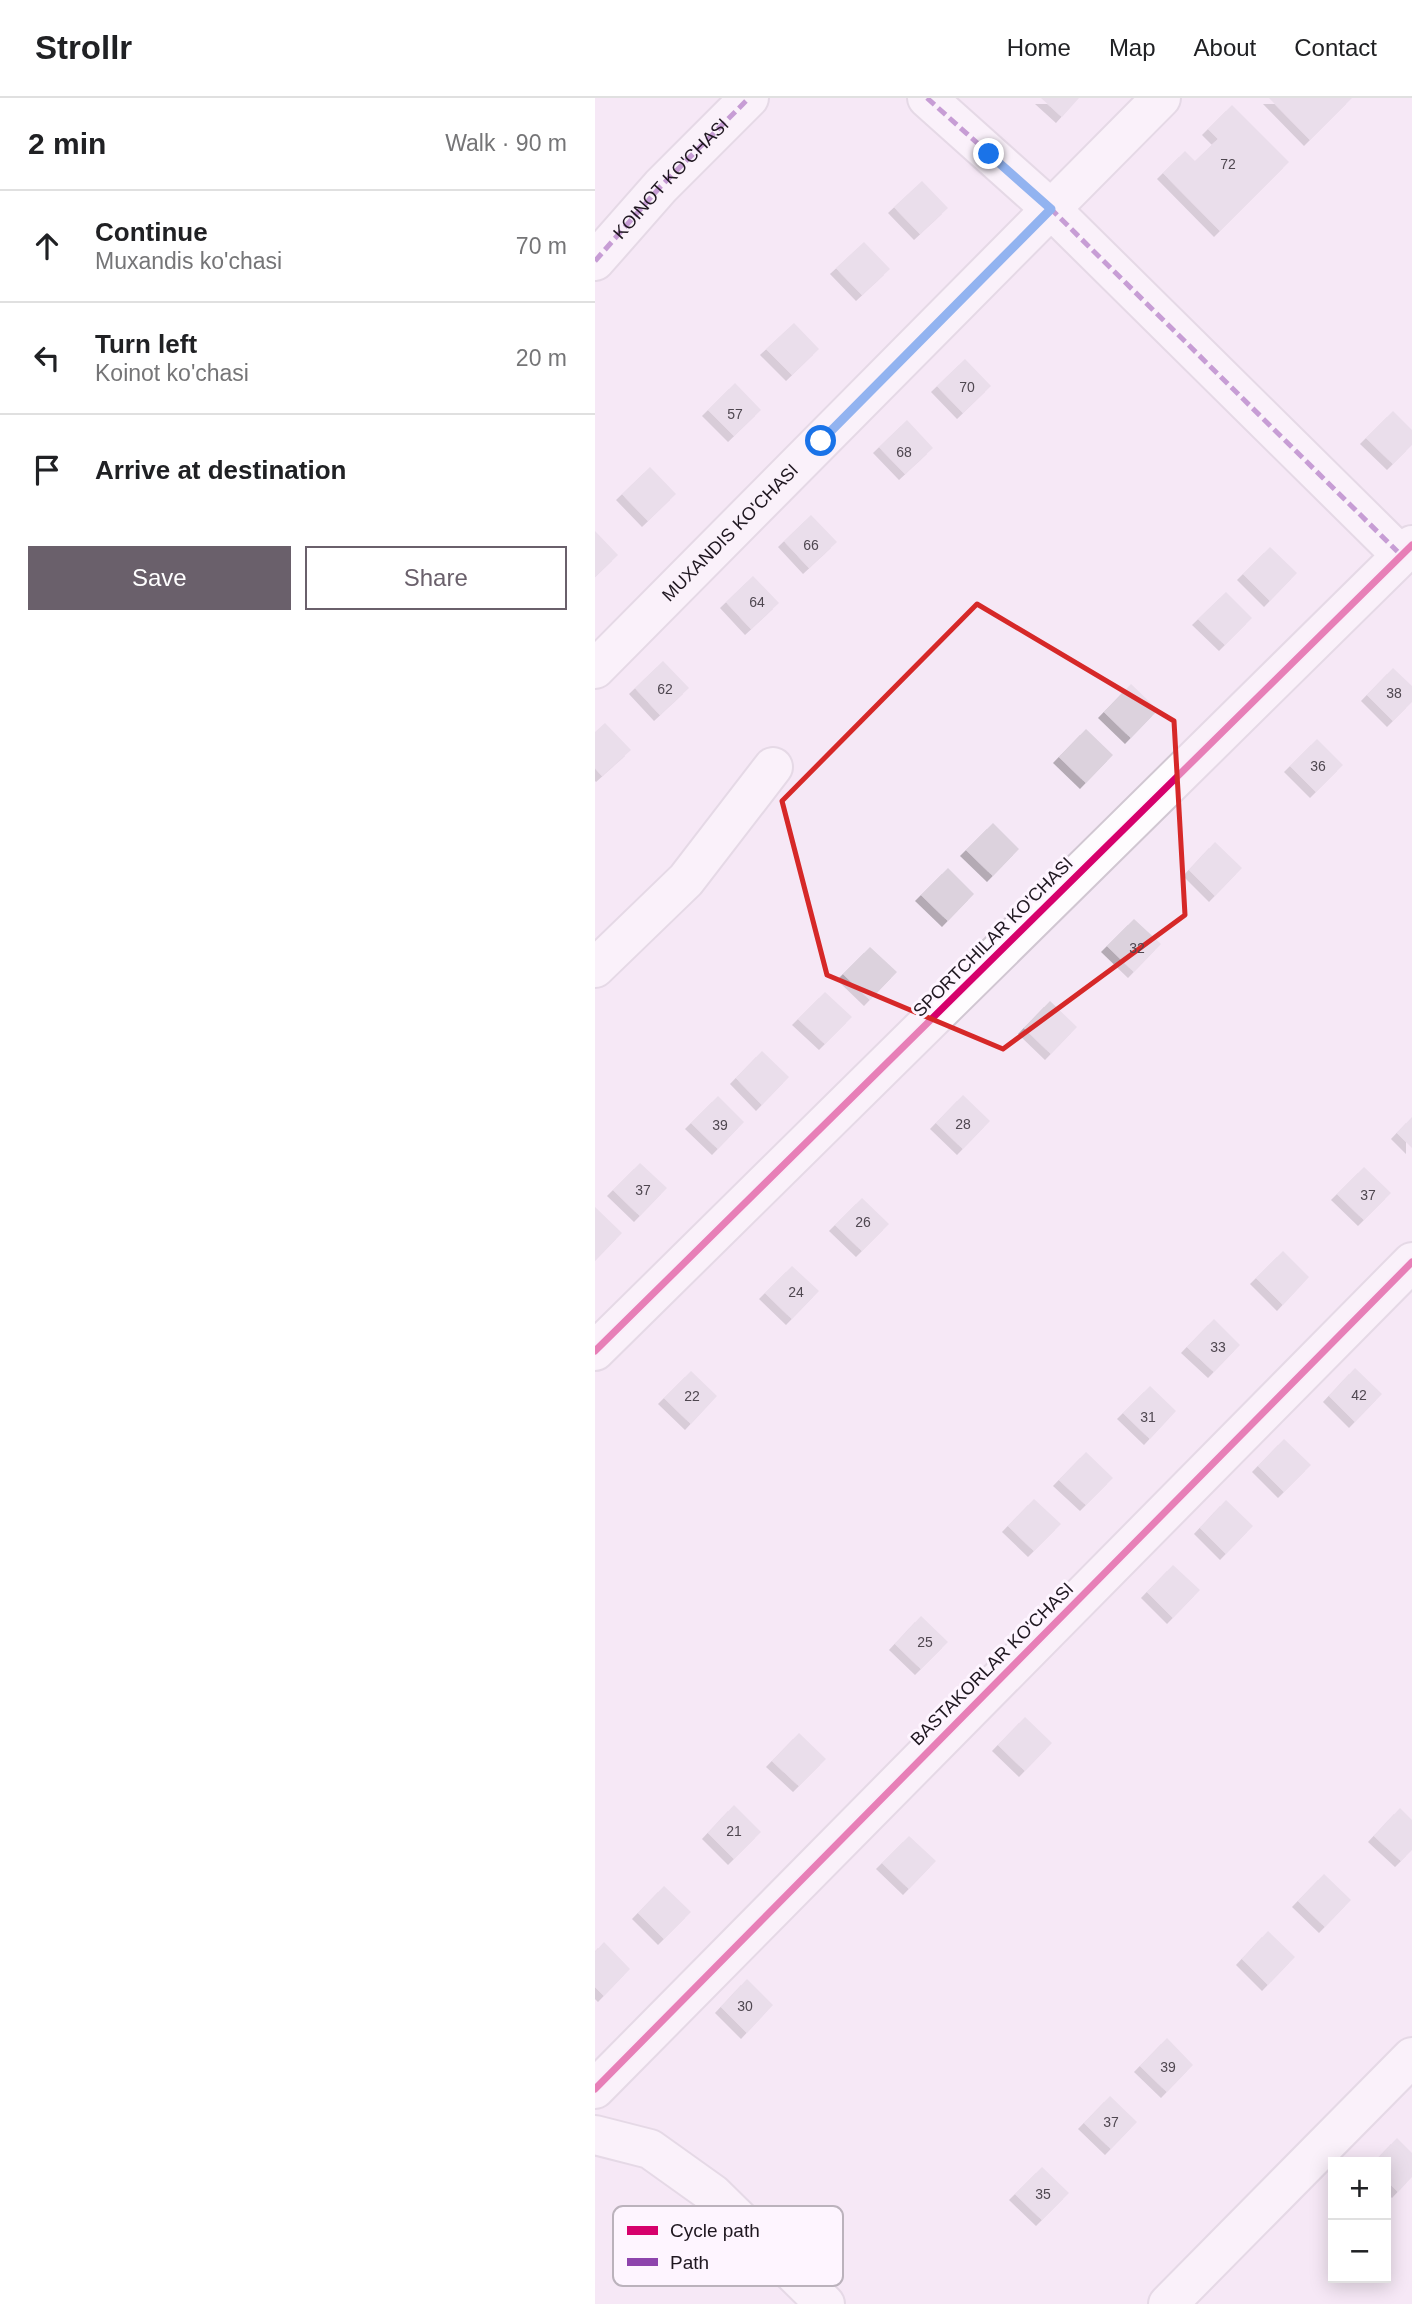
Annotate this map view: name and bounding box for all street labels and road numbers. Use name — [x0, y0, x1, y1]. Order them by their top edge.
street label: KOINOT KO'CHASI — [609, 114, 733, 243]
street label: MUXANDIS KO'CHASI — [658, 460, 802, 605]
street label: SPORTCHILAR KO'CHASI — [909, 853, 1077, 1021]
street label: BASTAKORLAR KO'CHASI — [907, 1579, 1077, 1749]

